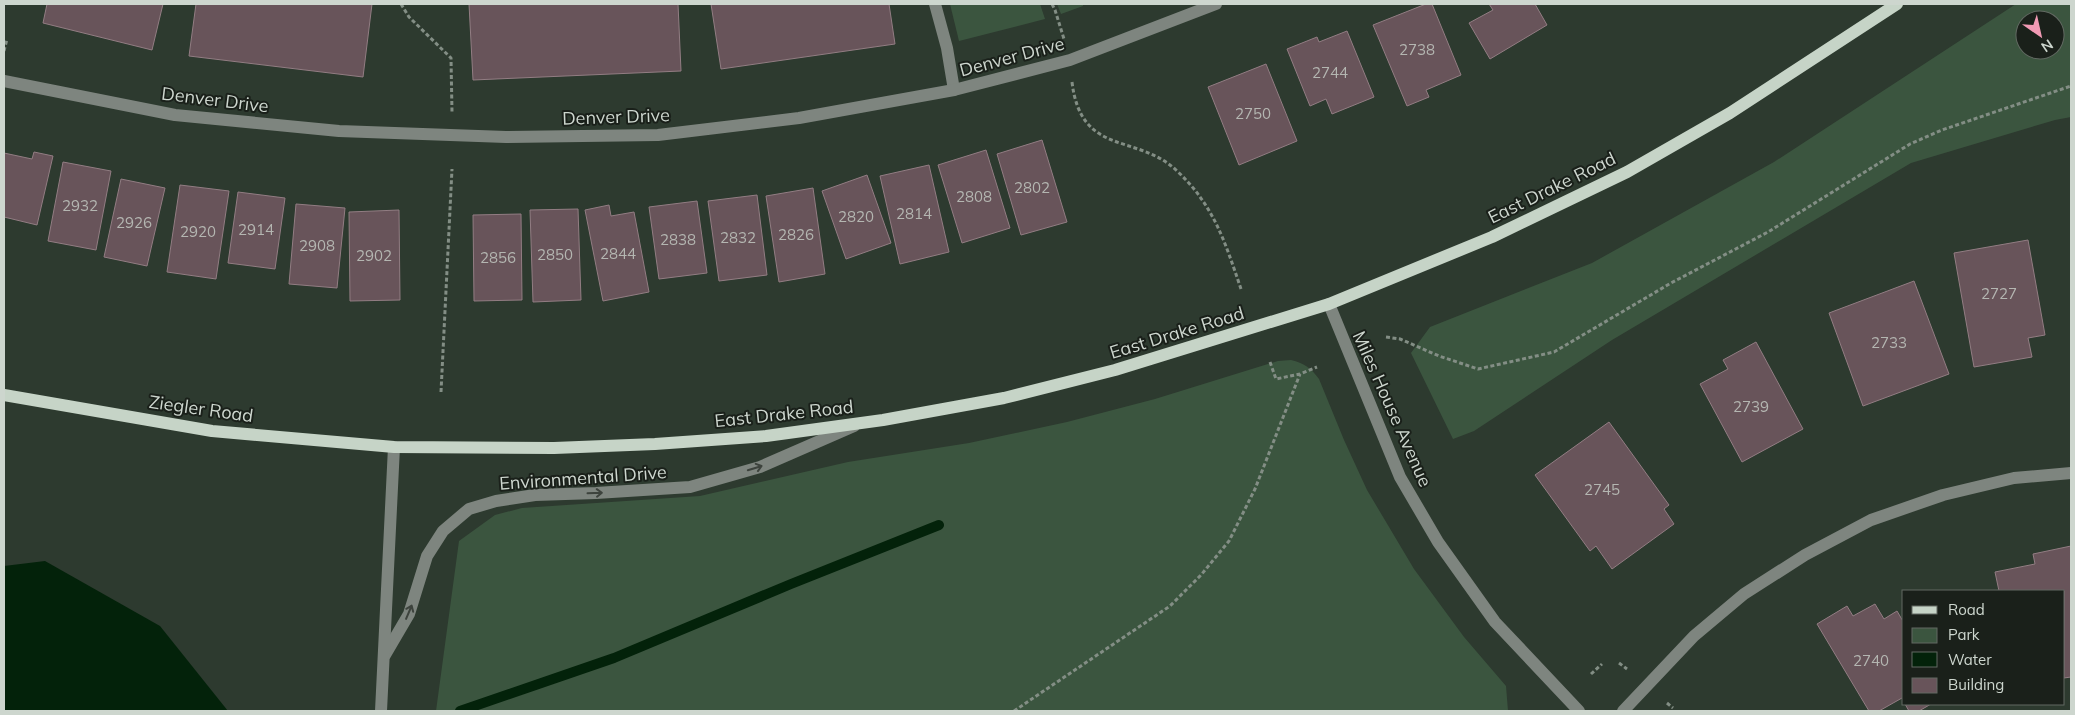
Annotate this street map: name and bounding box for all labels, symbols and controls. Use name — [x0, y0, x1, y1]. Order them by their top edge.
north arrow — [2015, 10, 2065, 60]
street label: Denver Drive — [957, 31, 1067, 82]
text: N — [2038, 35, 2057, 56]
house number: 2738 — [1399, 40, 1435, 59]
house number: 2744 — [1312, 63, 1348, 82]
street label: Denver Drive — [160, 82, 270, 117]
street label: Denver Drive — [562, 103, 670, 130]
house number: 2750 — [1235, 104, 1271, 123]
street label: East Drake Road — [1484, 147, 1619, 228]
house number: 2802 — [1014, 178, 1050, 197]
house number: 2808 — [956, 187, 992, 206]
house number: 2932 — [62, 196, 98, 215]
house number: 2814 — [896, 204, 932, 223]
house number: 2820 — [838, 207, 874, 226]
house number: 2926 — [116, 213, 152, 232]
house number: 2914 — [238, 220, 274, 239]
house number: 2920 — [180, 222, 216, 241]
house number: 2826 — [778, 225, 814, 244]
house number: 2832 — [720, 228, 756, 247]
house number: 2838 — [660, 230, 696, 249]
house number: 2908 — [299, 236, 335, 255]
house number: 2844 — [600, 244, 636, 263]
house number: 2850 — [537, 245, 573, 264]
house number: 2902 — [356, 246, 392, 265]
house number: 2856 — [480, 248, 516, 267]
house number: 2727 — [1981, 284, 2017, 303]
street label: East Drake Road — [1107, 301, 1247, 364]
street label: Miles House Avenue — [1348, 327, 1437, 490]
house number: 2733 — [1871, 333, 1907, 352]
street label: Ziegler Road — [147, 390, 255, 427]
street label: East Drake Road — [713, 395, 854, 432]
house number: 2739 — [1733, 397, 1769, 416]
street label: Environmental Drive — [498, 460, 667, 495]
one-way arrow — [746, 463, 762, 473]
house number: 2745 — [1584, 480, 1620, 499]
one-way arrow — [587, 489, 603, 498]
legend — [1902, 590, 2065, 705]
text: Road — [1948, 600, 1985, 619]
one-way arrow — [404, 605, 414, 620]
text: Park — [1948, 625, 1980, 644]
text: Water — [1948, 650, 1992, 669]
house number: 2740 — [1853, 651, 1889, 670]
text: Building — [1948, 675, 2004, 694]

